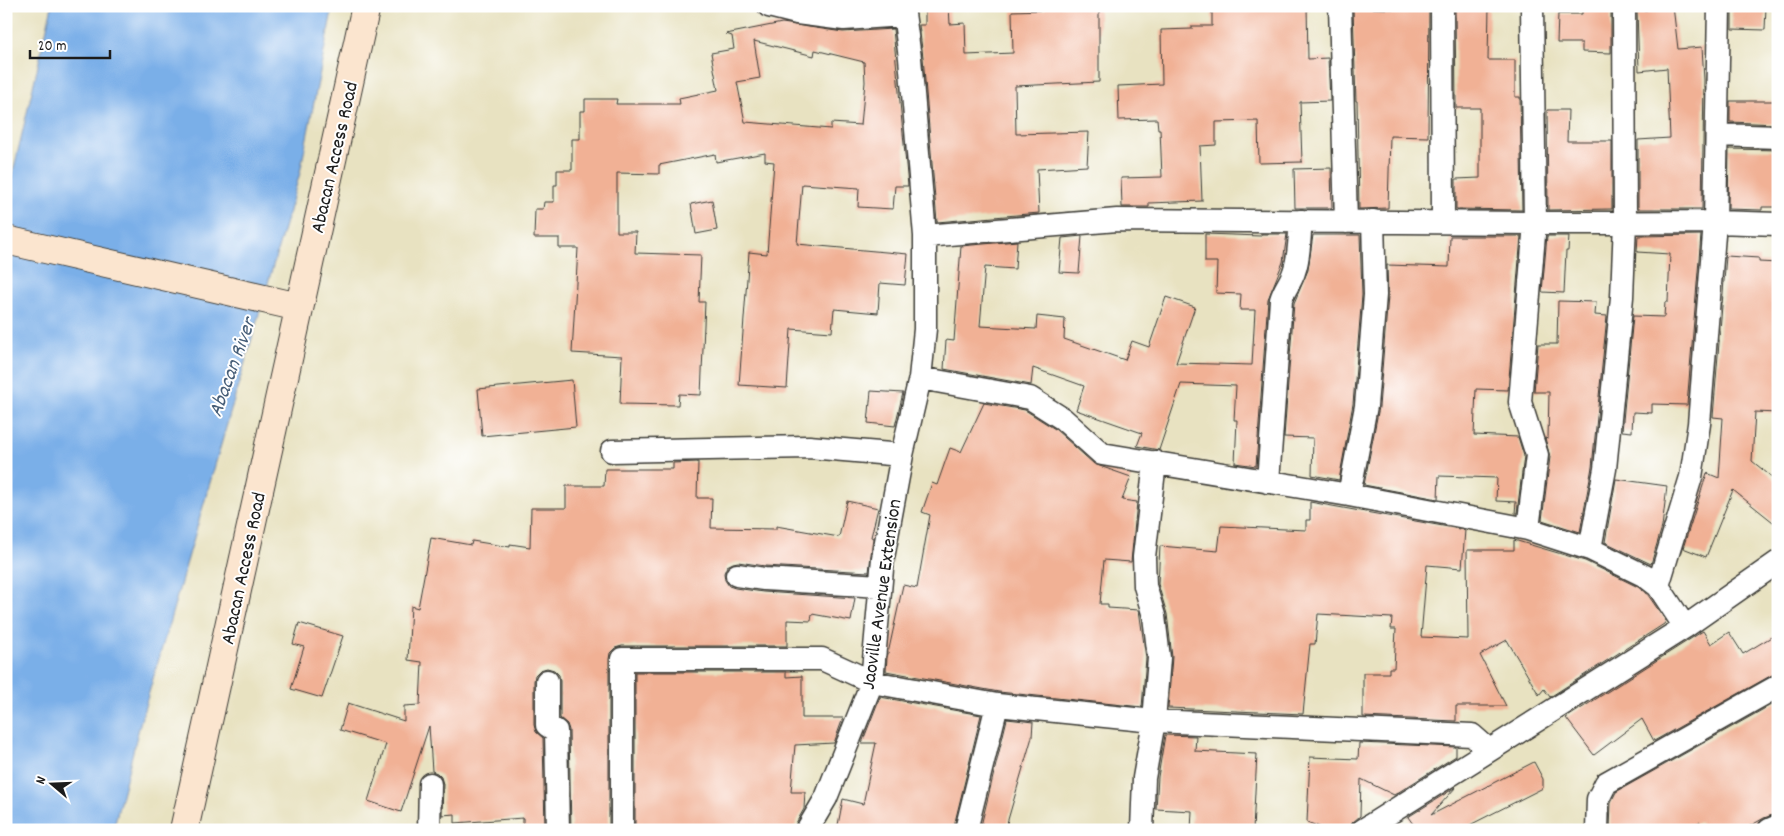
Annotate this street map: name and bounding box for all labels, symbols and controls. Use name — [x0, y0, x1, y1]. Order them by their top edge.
scale bar — [30, 28, 110, 60]
text: 20 m — [38, 36, 66, 58]
street label: Abacan Access Road — [305, 79, 367, 236]
water label: Abacan River — [202, 312, 266, 422]
street label: Abacan Access Road — [215, 490, 275, 647]
street label: Jaoville Avenue Extension — [856, 497, 910, 691]
north arrow — [28, 758, 78, 808]
text: N — [31, 774, 52, 787]

